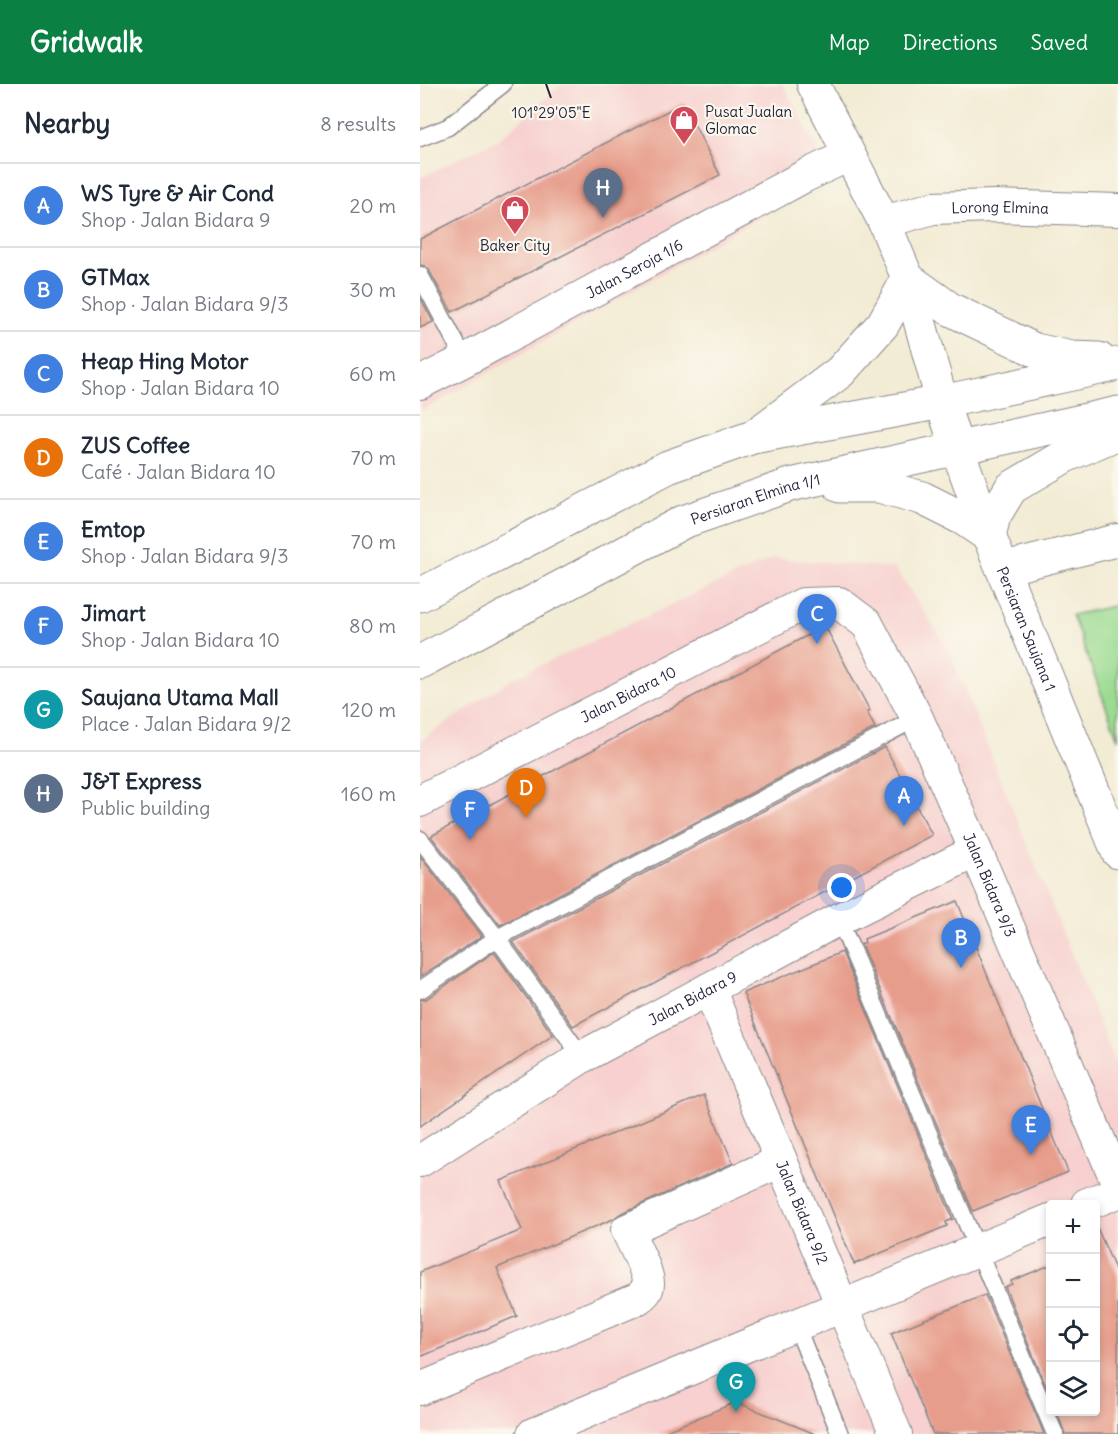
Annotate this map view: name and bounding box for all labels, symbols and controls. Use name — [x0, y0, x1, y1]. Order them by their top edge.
text: Gridwalk — [30, 24, 143, 60]
text: Map — [829, 29, 870, 56]
text: Directions — [903, 29, 997, 56]
text: Saved — [1030, 29, 1088, 56]
place label: Pusat Jualan Glomac — [705, 102, 793, 138]
text: 101°29'05"E — [512, 103, 591, 122]
shop icon: Pusat Jualan Glomac — [668, 104, 700, 146]
text: Nearby — [24, 107, 110, 140]
text: 8 results — [320, 111, 396, 136]
pin: H — [584, 168, 622, 218]
text: WS Tyre & Air Cond — [81, 179, 274, 207]
text: A — [37, 193, 50, 218]
text: 20 m — [350, 193, 396, 218]
shop icon: Baker City — [499, 194, 531, 236]
street label: Lorong Elmina — [951, 196, 1049, 217]
text: Shop · Jalan Bidara 9 — [81, 207, 270, 232]
street label: Jalan Seroja 1/6 — [583, 235, 686, 302]
place label: Baker City — [480, 236, 550, 255]
text: GTMax — [81, 263, 149, 291]
text: B — [37, 277, 50, 302]
text: 30 m — [349, 277, 396, 302]
text: Shop · Jalan Bidara 9/3 — [81, 291, 289, 316]
text: Heap Hing Motor — [81, 347, 248, 375]
text: C — [37, 361, 50, 386]
text: 60 m — [349, 361, 396, 386]
text: Shop · Jalan Bidara 10 — [81, 375, 280, 400]
text: ZUS Coffee — [81, 431, 190, 459]
text: D — [36, 445, 51, 470]
text: 70 m — [351, 445, 396, 470]
text: Café · Jalan Bidara 10 — [81, 459, 276, 484]
street label: Persiaran Elmina 1/1 — [688, 469, 822, 528]
text: Emtop — [81, 515, 145, 543]
text: E — [38, 529, 49, 554]
text: 70 m — [351, 529, 396, 554]
text: Shop · Jalan Bidara 9/3 — [81, 543, 289, 568]
street label: Persiaran Saujana 1 — [993, 564, 1061, 694]
pin: C — [798, 594, 836, 644]
text: Jimart — [81, 599, 146, 627]
text: F — [38, 613, 49, 638]
text: 80 m — [349, 613, 396, 638]
text: Shop · Jalan Bidara 10 — [81, 627, 280, 652]
street label: Jalan Bidara 10 — [577, 662, 679, 726]
text: Saujana Utama Mall — [81, 683, 279, 711]
text: G — [36, 697, 51, 722]
text: 120 m — [342, 697, 396, 722]
text: Place · Jalan Bidara 9/2 — [81, 711, 291, 736]
text: J&T Express — [81, 767, 202, 795]
pin: D — [506, 768, 546, 818]
pin: A — [884, 776, 924, 826]
text: H — [36, 781, 51, 806]
text: 160 m — [341, 781, 396, 806]
pin: F — [451, 790, 490, 840]
text: Public building — [81, 795, 210, 820]
street label: Jalan Bidara 9/3 — [961, 830, 1021, 940]
your location — [827, 873, 856, 902]
pin: B — [942, 918, 980, 968]
street label: Jalan Bidara 9 — [645, 966, 740, 1029]
pin: E — [1012, 1106, 1050, 1155]
street label: Jalan Bidara 9/2 — [772, 1157, 833, 1267]
map controls — [1046, 1200, 1100, 1416]
button: + — [1046, 1200, 1100, 1254]
button: − — [1046, 1254, 1100, 1308]
button: locate — [1046, 1308, 1100, 1362]
pin: G — [716, 1362, 756, 1412]
button: layers — [1046, 1362, 1100, 1416]

